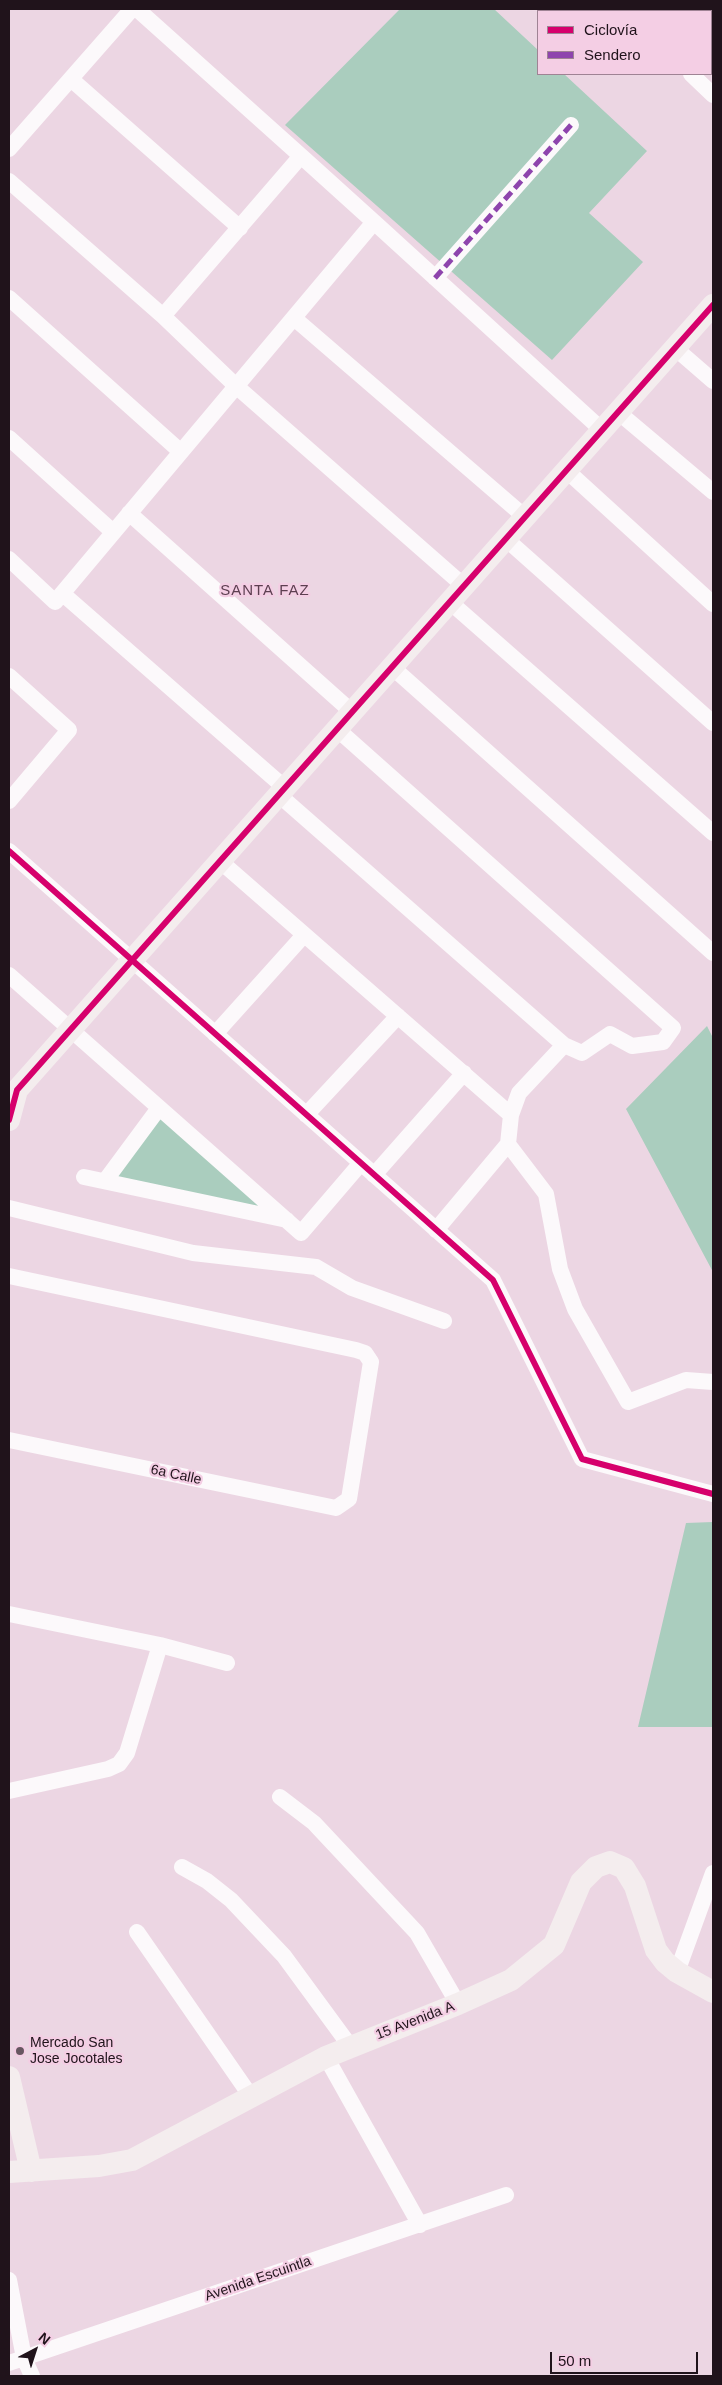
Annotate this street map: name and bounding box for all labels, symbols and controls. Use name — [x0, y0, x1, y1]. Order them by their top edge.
legend — [537, 10, 712, 75]
text: Ciclovía — [584, 21, 637, 38]
text: Sendero — [584, 46, 641, 63]
district label: SANTA FAZ — [219, 582, 311, 600]
street label: 6a Calle — [149, 1461, 203, 1489]
street label: 15 Avenida A — [373, 1998, 457, 2044]
place label: Mercado San Jose Jocotales — [30, 2035, 123, 2068]
marker: Mercado San Jose Jocotales — [14, 2045, 26, 2057]
street label: Avenida Escuintla — [203, 2253, 313, 2305]
north arrow — [10, 2325, 60, 2375]
text: N — [36, 2329, 54, 2348]
scale bar — [552, 2342, 700, 2374]
text: 50 m — [558, 2352, 591, 2369]

